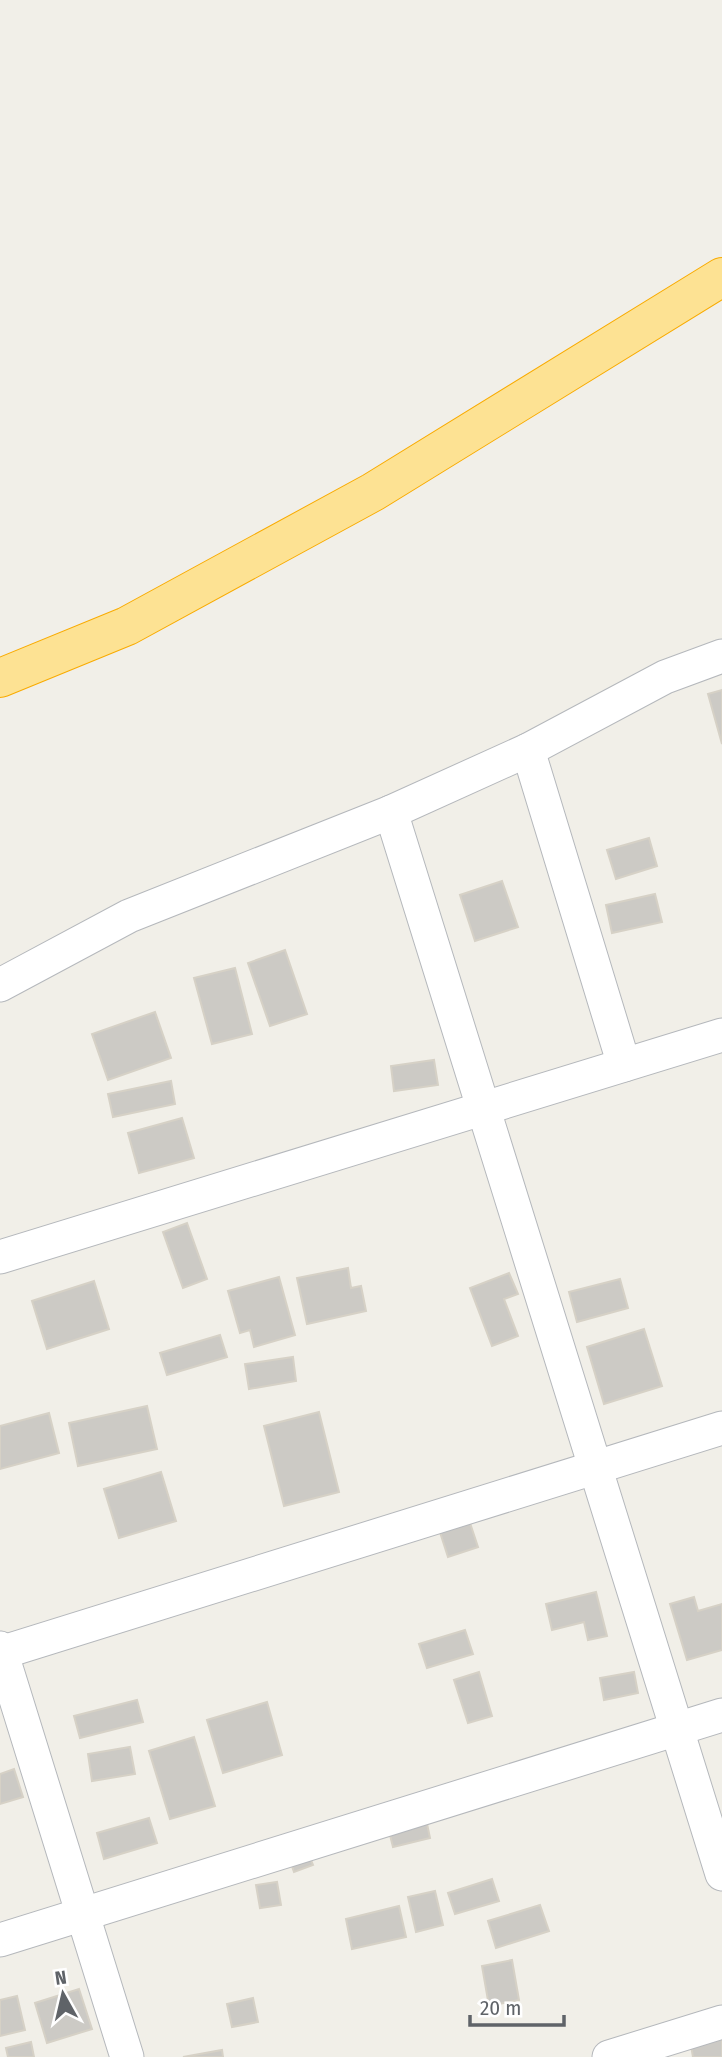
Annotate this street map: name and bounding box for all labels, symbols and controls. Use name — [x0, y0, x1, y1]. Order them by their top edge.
north arrow — [28, 1959, 98, 2029]
text: N — [53, 1965, 68, 1990]
scale bar — [470, 1983, 564, 2027]
text: 20 m — [480, 1995, 521, 2021]

